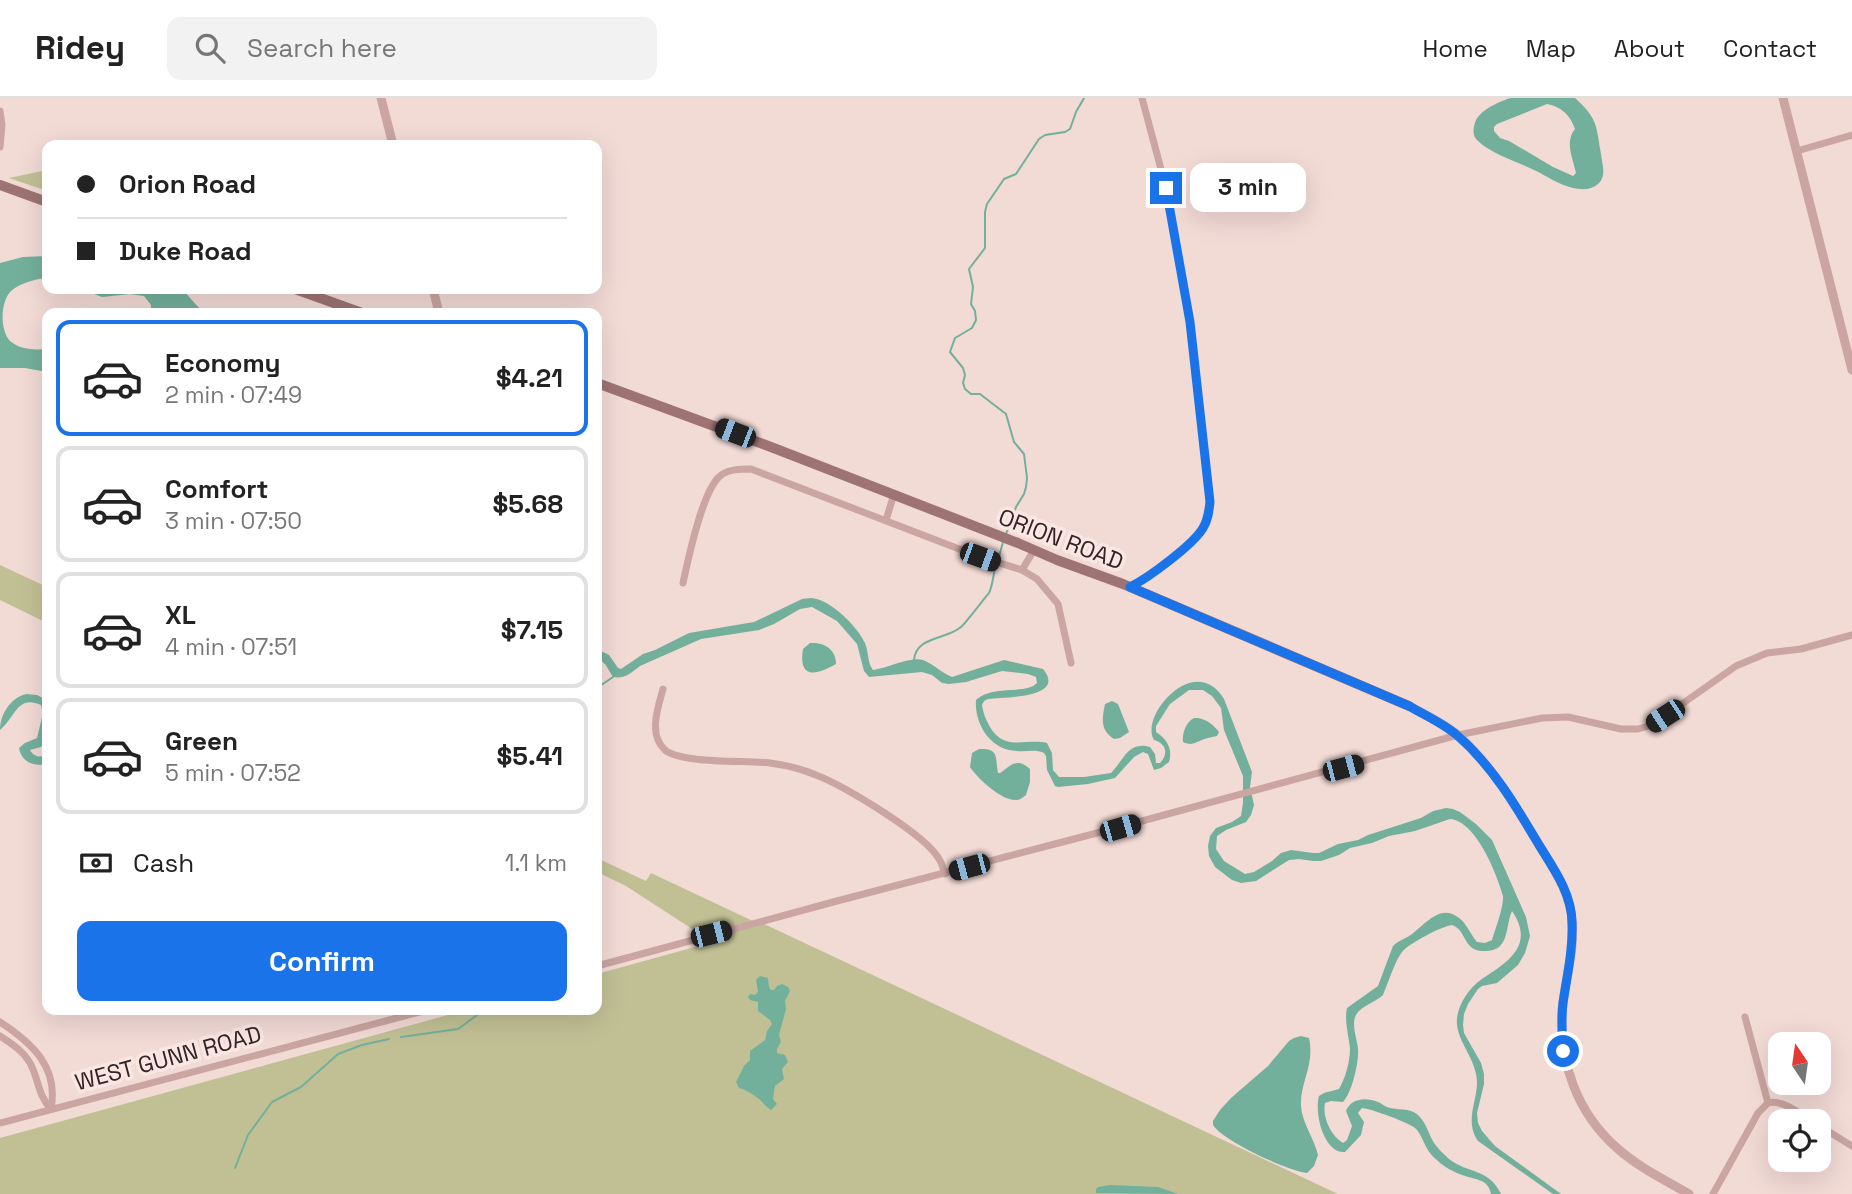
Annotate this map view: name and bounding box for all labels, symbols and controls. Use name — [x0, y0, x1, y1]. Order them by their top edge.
search box — [167, 17, 657, 80]
text: Ridey — [35, 27, 125, 69]
icon: search — [191, 29, 229, 67]
text: Search here — [247, 31, 397, 65]
text: Home — [1422, 33, 1488, 64]
text: Map — [1526, 33, 1576, 64]
text: About — [1614, 33, 1685, 64]
text: Contact — [1723, 33, 1817, 64]
callout: 3 min — [1190, 164, 1306, 212]
text: Orion Road — [119, 167, 256, 201]
route end — [1150, 172, 1182, 204]
text: 3 min — [1218, 172, 1278, 202]
text: Duke Road — [119, 234, 252, 268]
text: Economy — [165, 346, 281, 380]
icon: car — [81, 347, 144, 410]
text: $4.21 — [496, 361, 563, 395]
text: 2 min · 07:49 — [165, 380, 302, 410]
car — [712, 416, 759, 450]
text: Comfort — [165, 472, 268, 506]
icon: car — [81, 473, 144, 536]
text: $5.68 — [492, 487, 563, 521]
street label: ORION ROAD — [994, 501, 1128, 577]
text: 3 min · 07:50 — [165, 506, 302, 536]
car — [957, 540, 1004, 574]
text: XL — [165, 598, 196, 632]
icon: car — [81, 599, 144, 662]
text: $7.15 — [501, 613, 563, 647]
text: 4 min · 07:51 — [165, 632, 297, 662]
car — [1642, 696, 1689, 736]
text: Green — [165, 724, 238, 758]
icon: car — [81, 725, 144, 788]
text: $5.41 — [497, 739, 563, 773]
car — [1320, 752, 1367, 784]
text: 5 min · 07:52 — [165, 758, 301, 788]
car — [1097, 812, 1144, 844]
icon: cash — [77, 844, 115, 882]
text: Cash — [133, 846, 194, 880]
text: 1.1 km — [505, 848, 567, 878]
car — [946, 851, 993, 883]
car — [689, 919, 734, 949]
button: Confirm — [77, 921, 567, 1001]
street label: WEST GUNN ROAD — [72, 1019, 264, 1097]
north arrow — [1768, 1032, 1830, 1096]
map controls — [1768, 1032, 1831, 1172]
route start — [1547, 1035, 1579, 1067]
button: locate — [1768, 1109, 1831, 1172]

